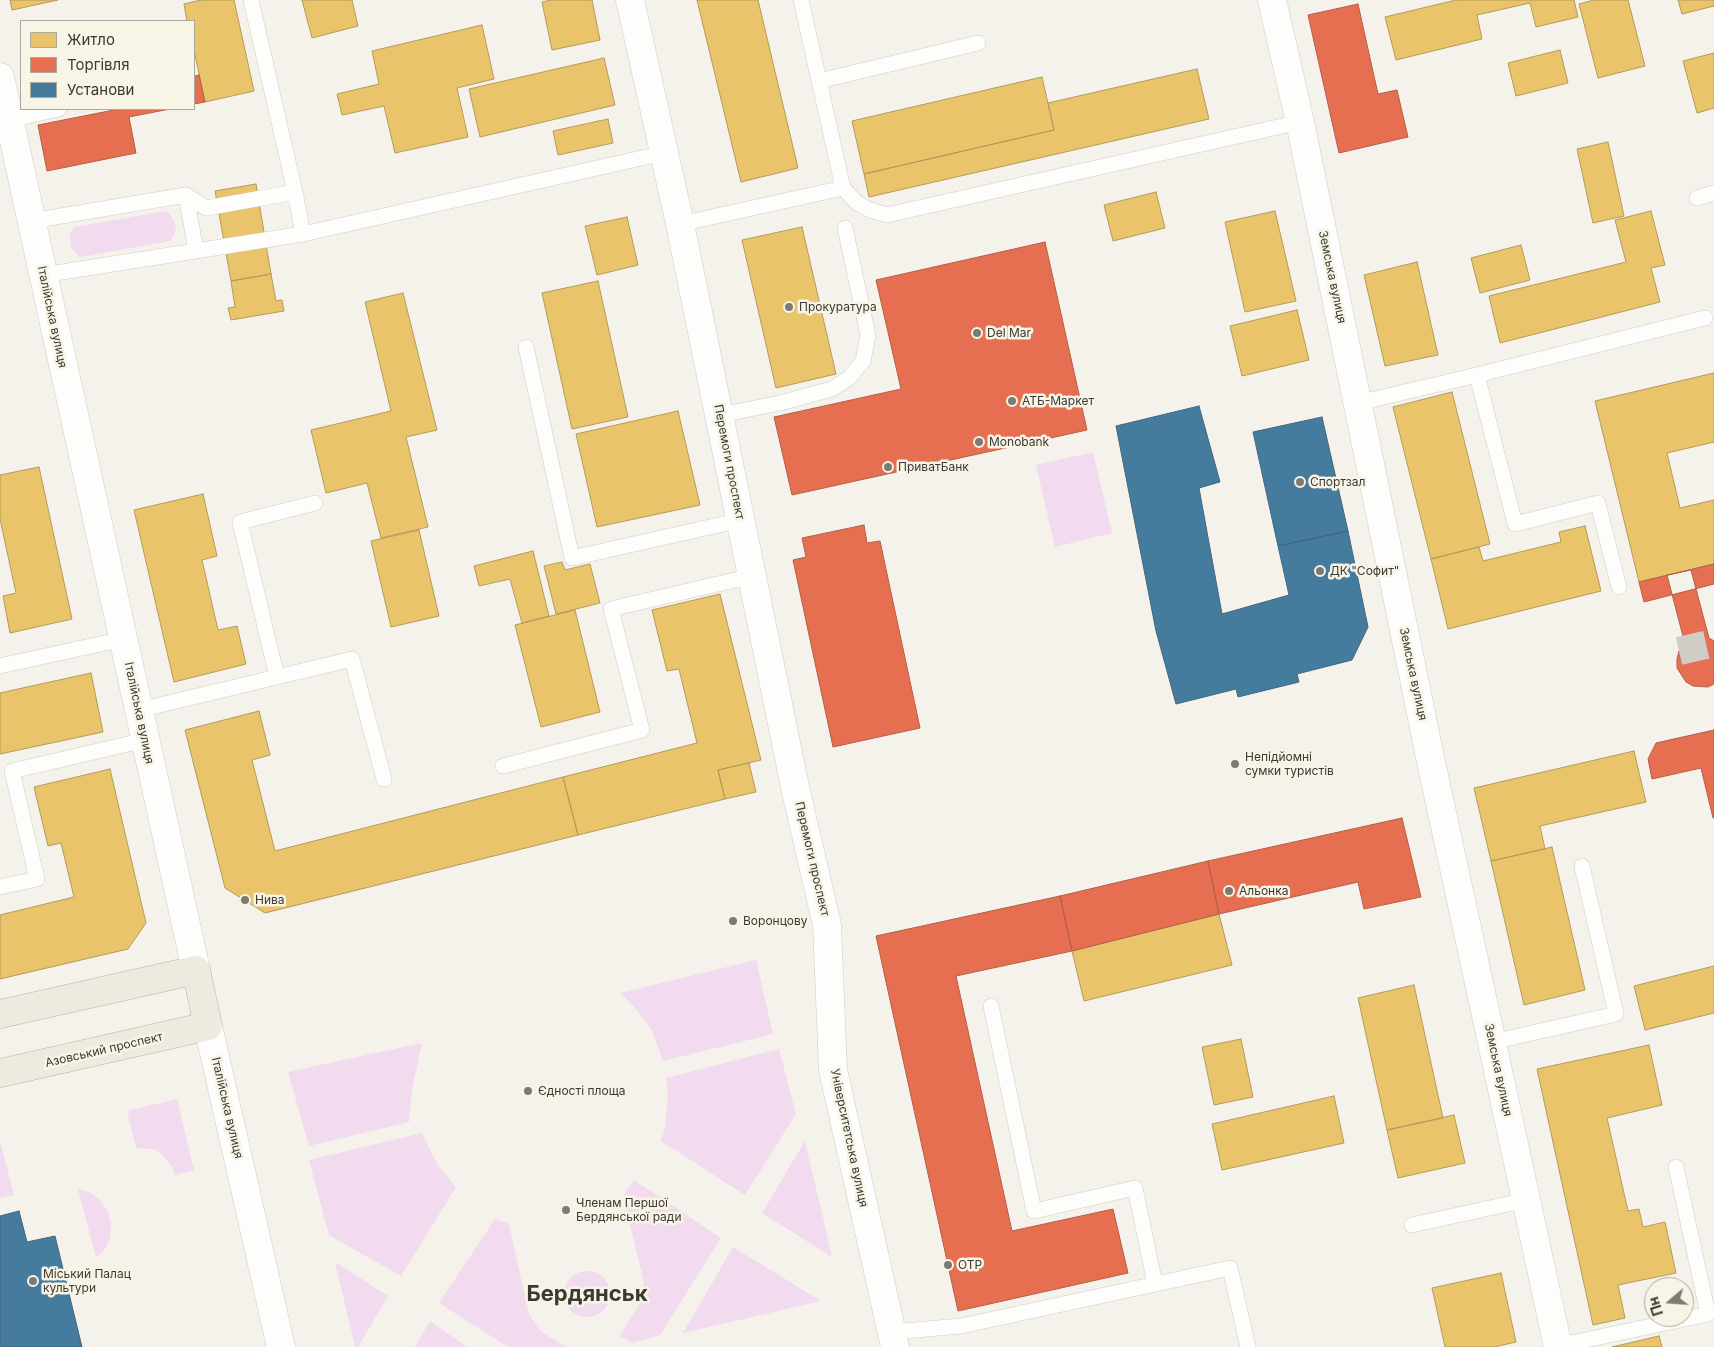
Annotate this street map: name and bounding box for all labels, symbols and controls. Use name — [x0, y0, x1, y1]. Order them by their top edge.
legend — [20, 20, 195, 110]
text: Житло — [67, 30, 115, 49]
text: Торгівля — [67, 55, 130, 74]
text: Установи — [67, 80, 134, 99]
street label: Земська вулиця — [1315, 229, 1349, 325]
street label: Італійська вулиця — [34, 265, 70, 369]
place label: Прокуратура — [799, 300, 877, 314]
marker: Прокуратура — [783, 301, 795, 313]
place label: Del Mar — [987, 326, 1031, 340]
marker: Del Mar — [971, 327, 983, 339]
place label: АТБ-Маркет — [1022, 394, 1094, 408]
marker: АТБ-Маркет — [1006, 395, 1018, 407]
street label: Перемоги проспект — [711, 403, 747, 521]
place label: Monobank — [989, 435, 1049, 449]
marker: Monobank — [973, 436, 985, 448]
place label: ПриватБанк — [898, 460, 969, 474]
marker: ПриватБанк — [882, 461, 894, 473]
place label: Спортзал — [1310, 475, 1365, 489]
marker: Спортзал — [1294, 476, 1306, 488]
place label: ДК "Софит" — [1330, 564, 1399, 578]
marker: ДК "Софит" — [1314, 565, 1326, 577]
street label: Земська вулиця — [1396, 626, 1430, 722]
street label: Італійська вулиця — [121, 661, 157, 765]
place label: Непідйомні сумки туристів — [1245, 750, 1334, 778]
marker: Непідйомні сумки туристів — [1229, 758, 1241, 770]
street label: Перемоги проспект — [792, 800, 832, 918]
place label: Альонка — [1239, 884, 1288, 898]
marker: Альонка — [1223, 885, 1235, 897]
place label: Нива — [255, 893, 285, 907]
marker: Нива — [239, 894, 251, 906]
place label: Воронцову — [743, 914, 808, 928]
marker: Воронцову — [727, 915, 739, 927]
street label: Земська вулиця — [1481, 1022, 1515, 1118]
street label: Азовський проспект — [44, 1029, 164, 1071]
street label: Італійська вулиця — [208, 1056, 246, 1160]
street label: Університетська вулиця — [827, 1068, 871, 1208]
place label: Єдності площа — [538, 1084, 625, 1098]
marker: Єдності площа — [522, 1085, 534, 1097]
place label: Членам Першої Бердянської ради — [576, 1196, 681, 1224]
marker: Членам Першої Бердянської ради — [560, 1204, 572, 1216]
place label: OTP — [958, 1258, 982, 1272]
marker: OTP — [942, 1259, 954, 1271]
place label: Міський Палац культури — [43, 1267, 131, 1295]
marker: Міський Палац культури — [27, 1275, 39, 1287]
north arrow — [1644, 1277, 1694, 1327]
district label: Бердянськ — [526, 1281, 648, 1307]
text: Пн — [1644, 1295, 1666, 1318]

